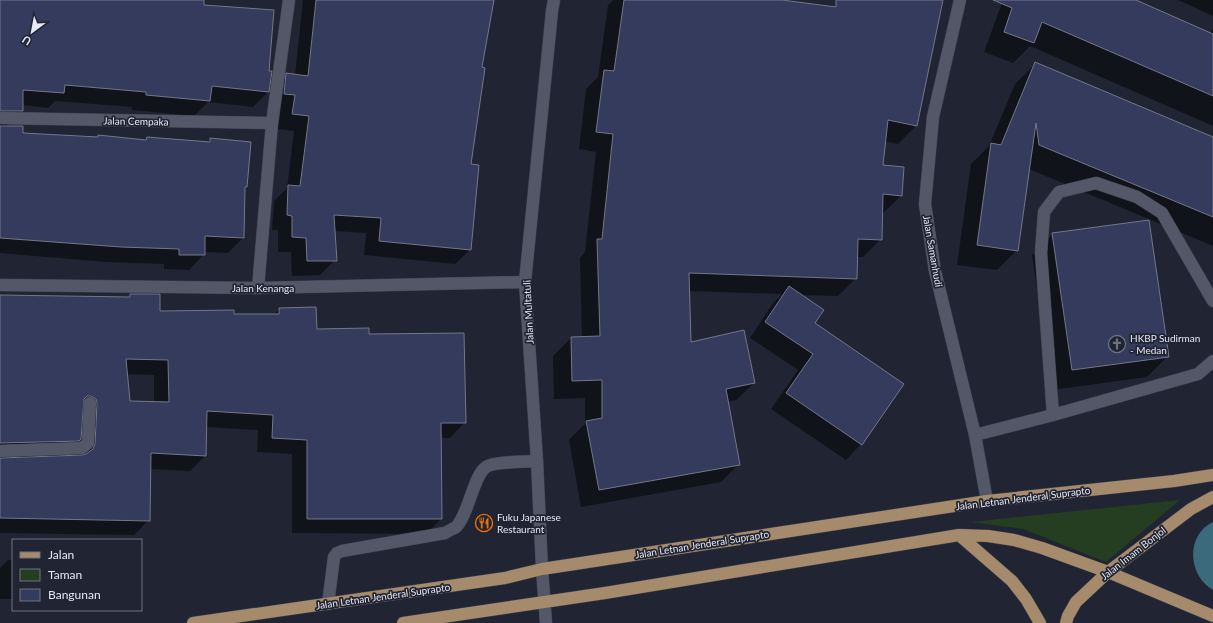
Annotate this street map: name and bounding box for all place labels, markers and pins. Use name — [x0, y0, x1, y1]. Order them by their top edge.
place label: HKBP Sudirman - Medan — [1130, 332, 1200, 356]
church icon: HKBP Sudirman - Medan — [1107, 334, 1127, 354]
place label: Fuku Japanese Restaurant — [497, 511, 561, 535]
restaurant icon: Fuku Japanese Restaurant — [474, 513, 494, 533]

